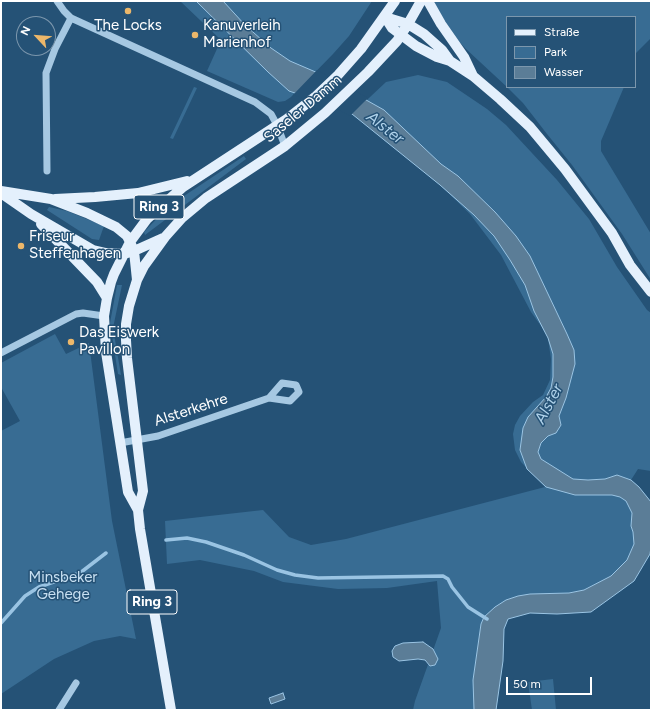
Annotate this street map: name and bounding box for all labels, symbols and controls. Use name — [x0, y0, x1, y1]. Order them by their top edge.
marker: The Locks — [123, 6, 133, 16]
north arrow — [16, 16, 56, 56]
legend — [506, 16, 636, 88]
place label: The Locks — [94, 17, 162, 35]
place label: Kanuverleih Marienhof — [203, 17, 281, 52]
text: N — [18, 24, 33, 38]
text: Straße — [544, 25, 579, 39]
marker: Kanuverleih Marienhof — [190, 30, 200, 40]
text: Park — [544, 45, 567, 59]
text: Wasser — [544, 65, 583, 79]
street label: Saseler Damm — [261, 71, 345, 147]
water label: Alster — [362, 107, 408, 149]
road number: Ring 3 — [134, 195, 184, 219]
place label: Friseur Steffenhagen — [29, 228, 121, 263]
marker: Friseur Steffenhagen — [16, 241, 26, 251]
place label: Das Eiswerk Pavillon — [79, 324, 159, 359]
marker: Das Eiswerk Pavillon — [66, 337, 76, 347]
water label: Alster — [531, 381, 567, 427]
street label: Alsterkehre — [152, 390, 230, 430]
park label: Minsbeker Gehege — [29, 569, 97, 604]
road number: Ring 3 — [127, 590, 177, 614]
scale bar — [508, 669, 594, 695]
text: 50 m — [513, 677, 541, 691]

